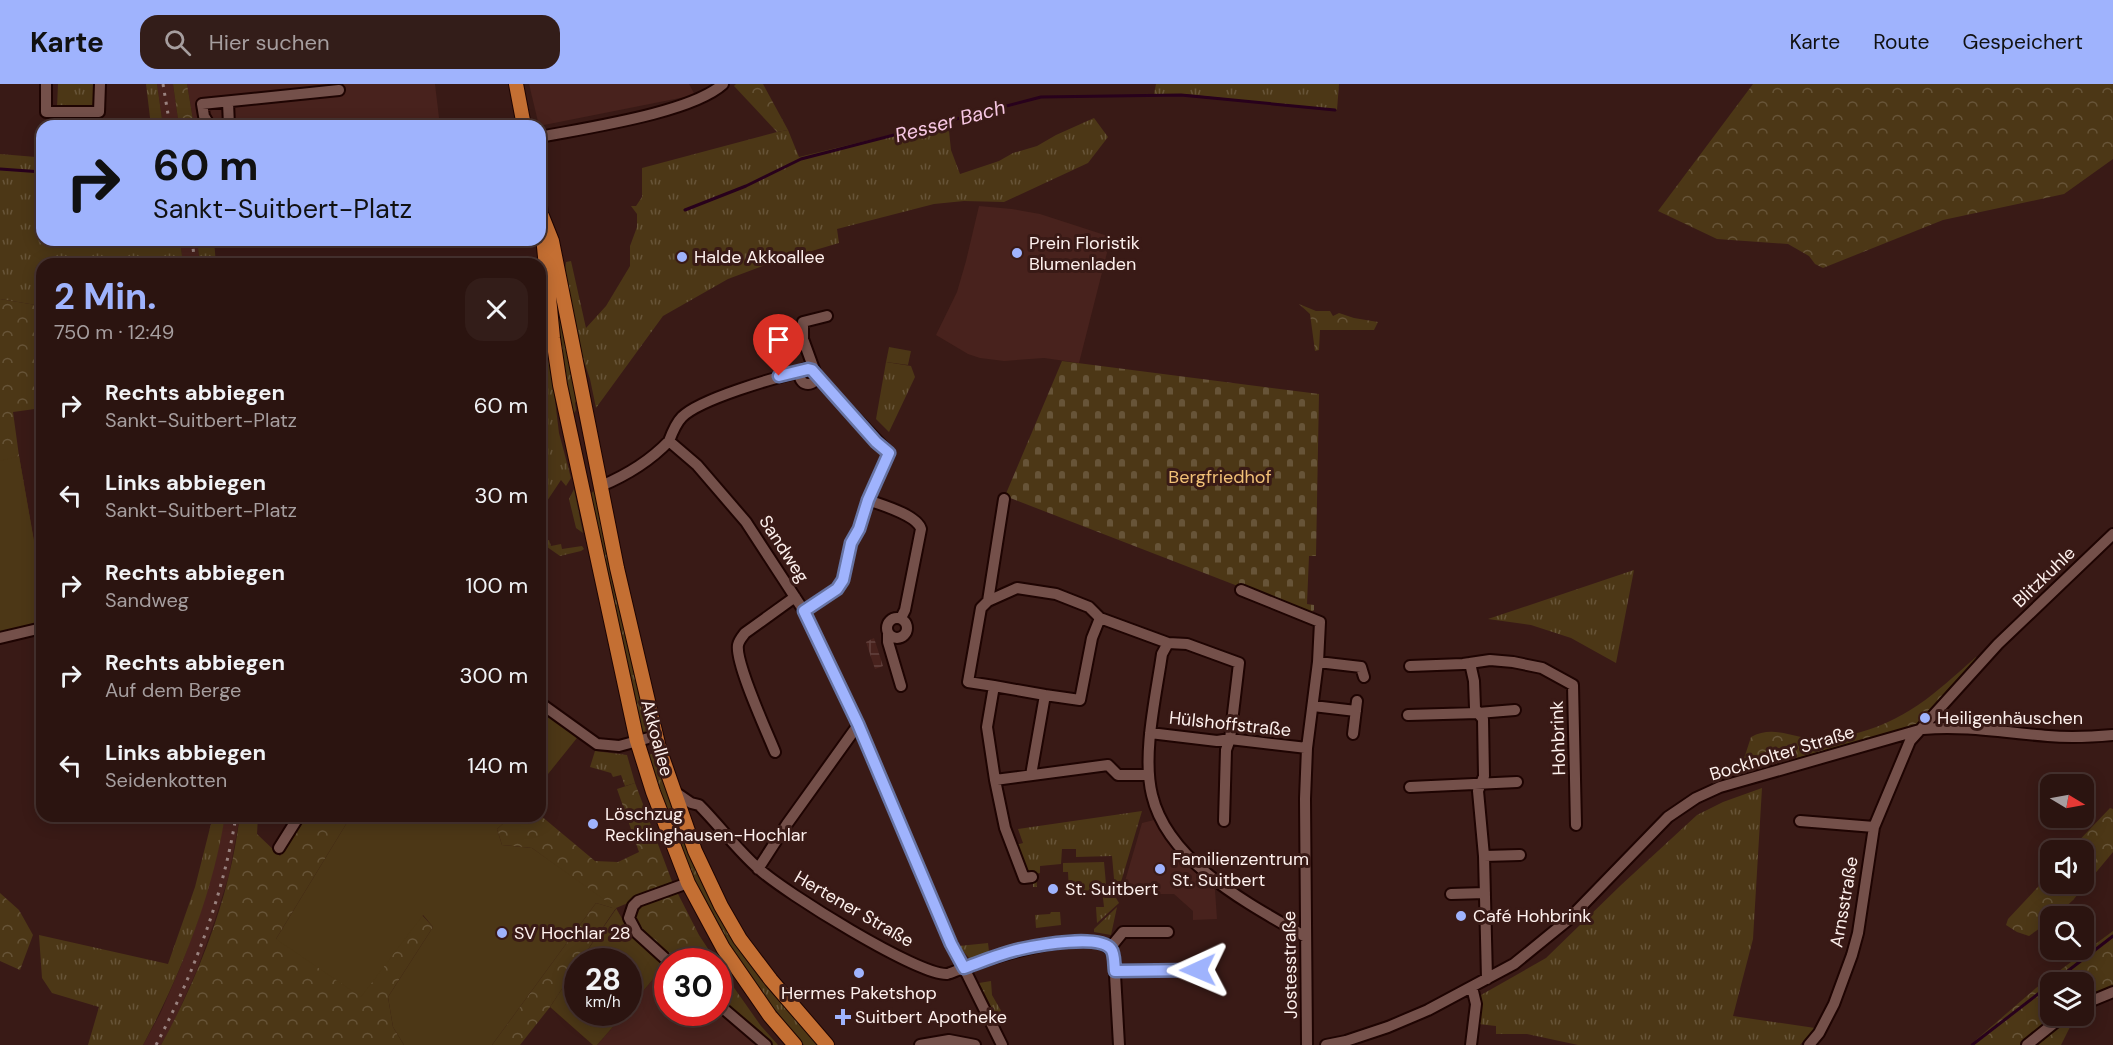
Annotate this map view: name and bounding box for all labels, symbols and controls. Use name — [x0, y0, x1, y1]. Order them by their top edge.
search box — [140, 15, 560, 69]
text: Karte — [30, 24, 104, 61]
icon: search — [161, 26, 194, 59]
text: Hier suchen — [209, 28, 330, 57]
text: Karte — [1789, 28, 1840, 56]
text: Route — [1873, 28, 1929, 56]
text: Gespeichert — [1962, 28, 2083, 56]
water label: Resser Bach — [892, 94, 1008, 148]
text: 60 m — [153, 138, 259, 193]
icon: right — [54, 144, 132, 222]
text: Sankt-Suitbert-Platz — [153, 191, 412, 226]
place label: Prein Floristik Blumenladen — [1029, 231, 1140, 276]
place label: Halde Akkoallee — [694, 245, 825, 269]
marker: Prein Floristik Blumenladen — [1010, 246, 1024, 260]
marker: Halde Akkoallee — [675, 250, 689, 264]
text: 2 Min. — [54, 273, 156, 320]
button: close — [465, 278, 528, 341]
pin — [753, 314, 804, 376]
text: 750 m · 12:49 — [54, 319, 174, 345]
icon: arrive — [762, 323, 795, 356]
text: Rechts abbiegen — [105, 378, 285, 407]
icon: right — [54, 389, 87, 422]
text: 60 m — [474, 391, 528, 420]
text: Sankt-Suitbert-Platz — [105, 407, 297, 433]
park label: Bergfriedhof — [1168, 465, 1272, 489]
text: Links abbiegen — [105, 468, 266, 497]
icon: left — [54, 479, 87, 512]
text: 30 m — [474, 481, 528, 510]
text: Sankt-Suitbert-Platz — [105, 497, 297, 523]
street label: Sandweg — [753, 511, 815, 587]
street label: Blitzkuhle — [2007, 541, 2081, 613]
text: Rechts abbiegen — [105, 558, 285, 587]
icon: right — [54, 569, 87, 602]
text: 100 m — [466, 571, 528, 600]
text: Sandweg — [105, 587, 189, 613]
text: Rechts abbiegen — [105, 648, 285, 677]
icon: right — [54, 659, 87, 692]
text: 300 m — [459, 661, 528, 690]
text: Auf dem Berge — [105, 677, 241, 703]
street label: Akkoallee — [635, 697, 679, 779]
street label: Hohbrink — [1545, 700, 1571, 776]
street label: Hülshoffstraße — [1168, 706, 1292, 742]
place label: Heiligenhäuschen — [1937, 706, 2083, 730]
marker: Heiligenhäuschen — [1918, 711, 1932, 725]
street label: Bockholter Straße — [1707, 720, 1857, 786]
text: Links abbiegen — [105, 738, 266, 767]
icon: left — [54, 749, 87, 782]
text: 140 m — [467, 751, 528, 780]
text: Seidenkotten — [105, 767, 227, 793]
north arrow — [2040, 774, 2094, 828]
map controls — [2040, 774, 2094, 1026]
place label: Löschzug Recklinghausen-Hochlar — [605, 802, 808, 847]
marker: Löschzug Recklinghausen-Hochlar — [586, 817, 600, 831]
button: sound — [2040, 840, 2094, 894]
place label: Familienzentrum St. Suitbert — [1172, 847, 1309, 892]
street label: Arnsstraße — [1824, 855, 1864, 949]
marker: Familienzentrum St. Suitbert — [1153, 862, 1167, 876]
street label: Hertener Straße — [790, 865, 918, 953]
place label: St. Suitbert — [1065, 877, 1158, 901]
marker: St. Suitbert — [1046, 882, 1060, 896]
place label: Café Hohbrink — [1473, 904, 1591, 928]
button: search — [2040, 906, 2094, 960]
marker: Café Hohbrink — [1454, 909, 1468, 923]
street label: Jostesstraße — [1277, 911, 1303, 1019]
place label: SV Hochlar 28 — [514, 921, 631, 945]
marker: SV Hochlar 28 — [495, 926, 509, 940]
position arrow — [1166, 938, 1230, 1002]
speed limit sign: 30 — [654, 948, 732, 1026]
text: 28 — [585, 960, 621, 999]
marker: Hermes Paketshop — [852, 966, 866, 980]
button: layers — [2040, 972, 2094, 1026]
place label: Hermes Paketshop — [781, 981, 937, 1005]
text: km/h — [585, 992, 621, 1012]
place label: Suitbert Apotheke — [855, 1005, 1007, 1029]
marker: Suitbert Apotheke — [836, 1010, 850, 1024]

